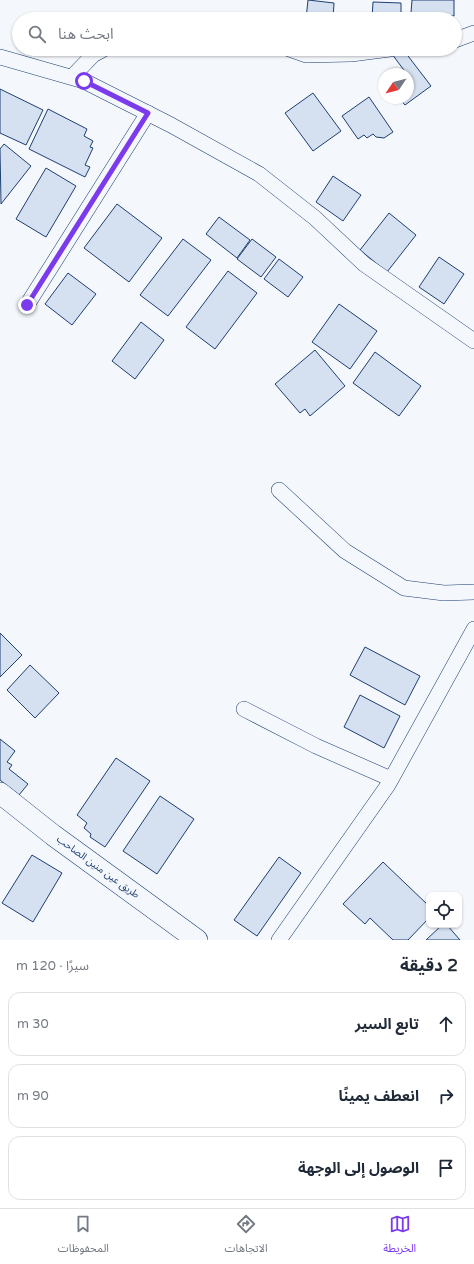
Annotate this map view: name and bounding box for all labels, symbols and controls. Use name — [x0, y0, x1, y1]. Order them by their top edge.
search box — [12, 12, 462, 56]
icon: search — [26, 23, 48, 45]
text: ابحث هنا — [58, 25, 114, 43]
north arrow — [378, 68, 414, 104]
route start — [75, 72, 93, 90]
route end — [18, 296, 36, 314]
street label: طريق عين منين الصاحب — [54, 833, 142, 901]
map controls — [426, 892, 462, 928]
button: locate — [426, 892, 462, 928]
text: 2 دقيقة — [400, 955, 458, 976]
text: سيرًا · 120 m — [16, 958, 89, 974]
icon: ahead — [435, 1013, 457, 1035]
text: تابع السير — [355, 1015, 419, 1033]
text: 30 m — [17, 1016, 49, 1032]
icon: right — [435, 1085, 457, 1107]
text: انعطف يمينًا — [338, 1087, 419, 1105]
text: 90 m — [17, 1088, 49, 1104]
icon: arrive — [435, 1157, 457, 1179]
text: الوصول إلى الوجهة — [298, 1159, 419, 1177]
tab: المحفوظات — [58, 1213, 109, 1260]
tab: الاتجاهات — [225, 1213, 268, 1260]
tab: الخريطة — [383, 1213, 416, 1260]

